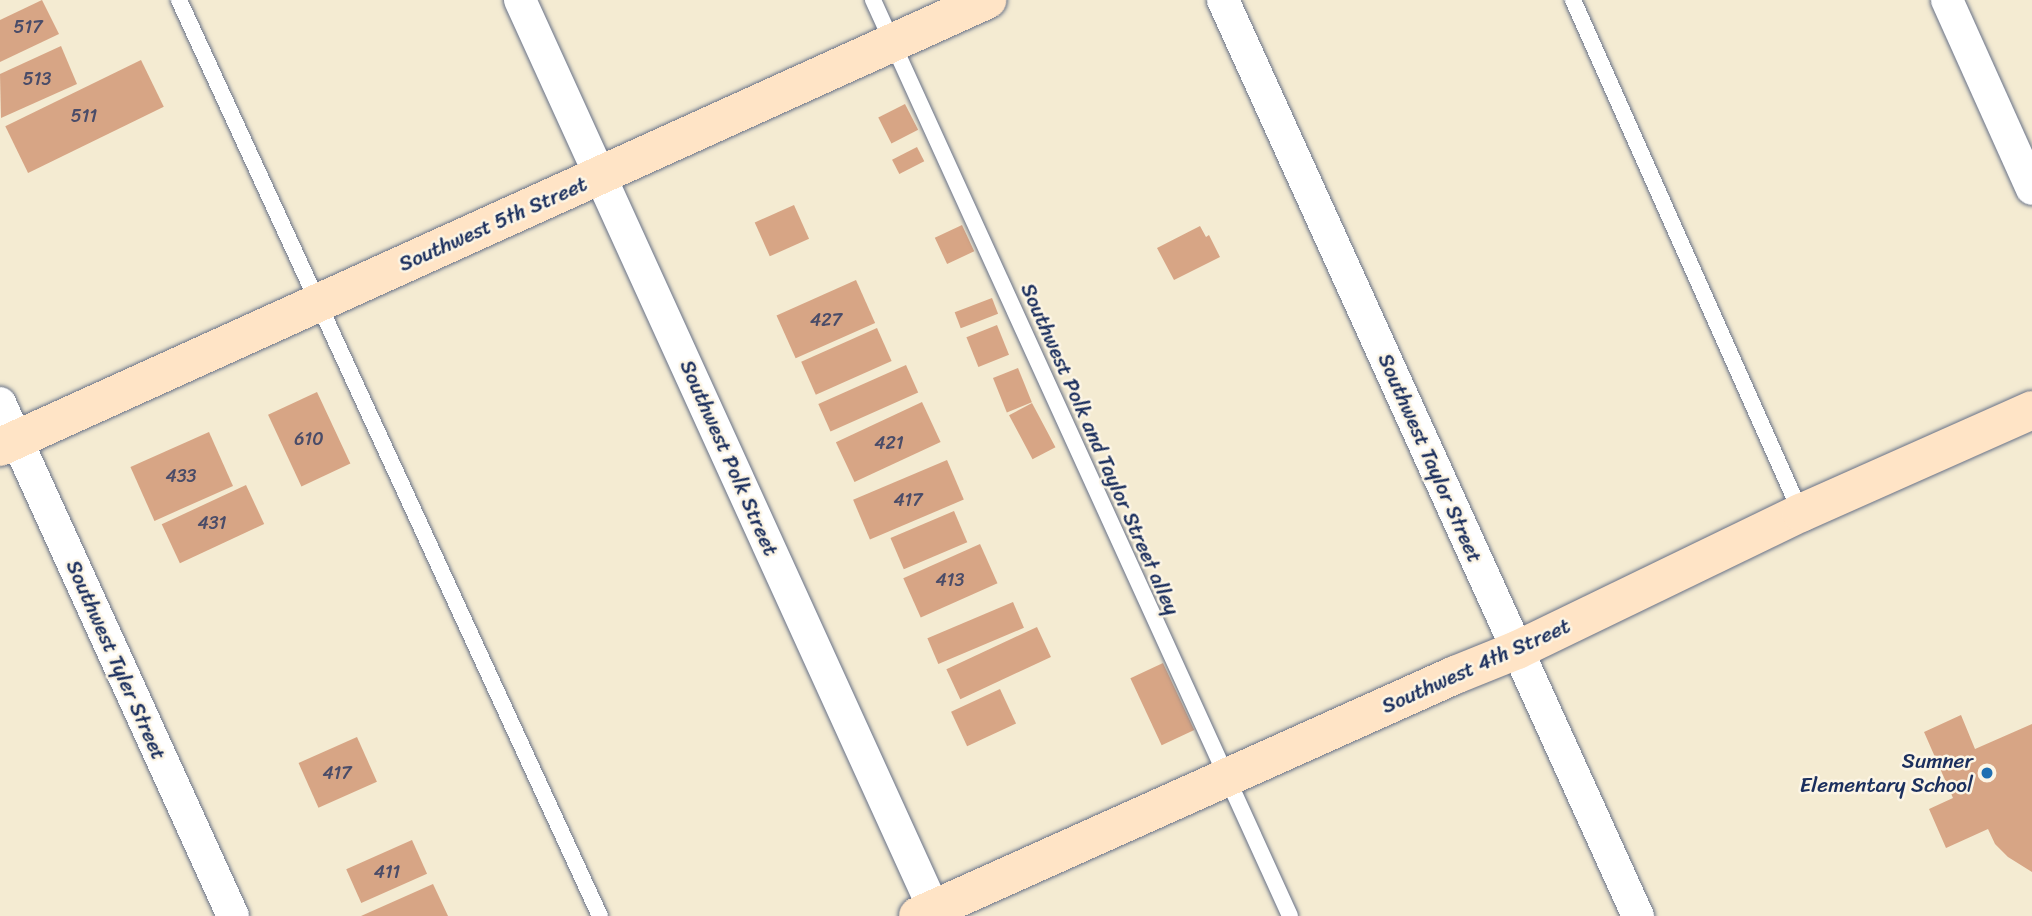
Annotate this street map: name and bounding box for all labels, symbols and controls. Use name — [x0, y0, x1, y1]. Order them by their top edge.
house number: 517 — [14, 16, 42, 38]
house number: 513 — [23, 68, 51, 90]
house number: 511 — [71, 105, 97, 127]
street label: Southwest 5th Street — [395, 171, 591, 277]
street label: Southwest Polk and Taylor Street alley — [1015, 279, 1185, 619]
house number: 427 — [810, 309, 842, 331]
street label: Southwest Taylor Street — [1372, 349, 1488, 567]
street label: Southwest Polk Street — [675, 356, 783, 560]
house number: 610 — [294, 428, 324, 450]
house number: 421 — [874, 432, 904, 454]
house number: 433 — [165, 465, 197, 487]
house number: 417 — [893, 489, 923, 511]
house number: 431 — [198, 512, 226, 534]
street label: Southwest Tyler Street — [60, 556, 172, 764]
house number: 413 — [936, 569, 964, 591]
street label: Southwest 4th Street — [1378, 613, 1574, 719]
place label: Sumner Elementary School — [1800, 748, 1973, 798]
house number: 417 — [322, 762, 352, 784]
marker: Sumner Elementary School — [1979, 765, 1995, 781]
house number: 411 — [374, 861, 400, 883]

